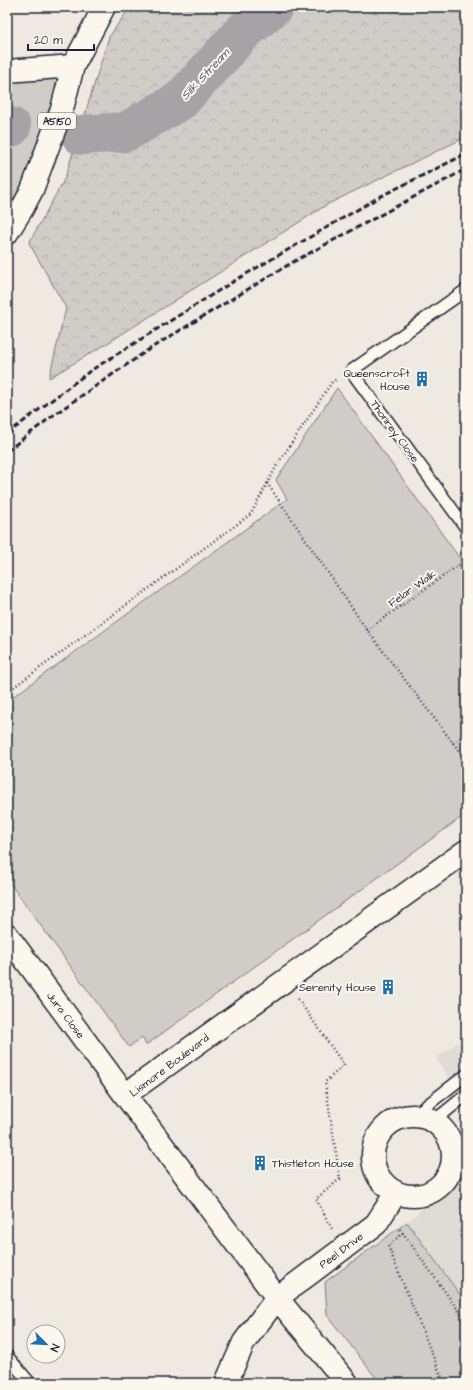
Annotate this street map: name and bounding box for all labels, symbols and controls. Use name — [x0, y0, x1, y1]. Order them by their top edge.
scale bar — [28, 26, 94, 52]
text: 20 m — [34, 32, 63, 49]
water label: Silk Stream — [177, 44, 235, 104]
road number: A5150 — [38, 113, 76, 129]
place label: Queenscroft House — [343, 366, 411, 394]
building icon: Queenscroft House — [413, 370, 431, 388]
street label: Thonrey Close — [366, 397, 422, 466]
street label: Felar Walk — [385, 566, 440, 611]
building icon: Serenity House — [379, 978, 397, 996]
place label: Serenity House — [299, 980, 376, 996]
street label: Jura Close — [43, 989, 88, 1042]
street label: Lismore Boulevard — [126, 1030, 213, 1100]
building icon: Thistleton House — [251, 1154, 269, 1172]
place label: Thistleton House — [272, 1156, 354, 1171]
street label: Peel Drive — [316, 1229, 366, 1272]
north arrow — [26, 1324, 66, 1364]
text: N — [46, 1342, 63, 1354]

